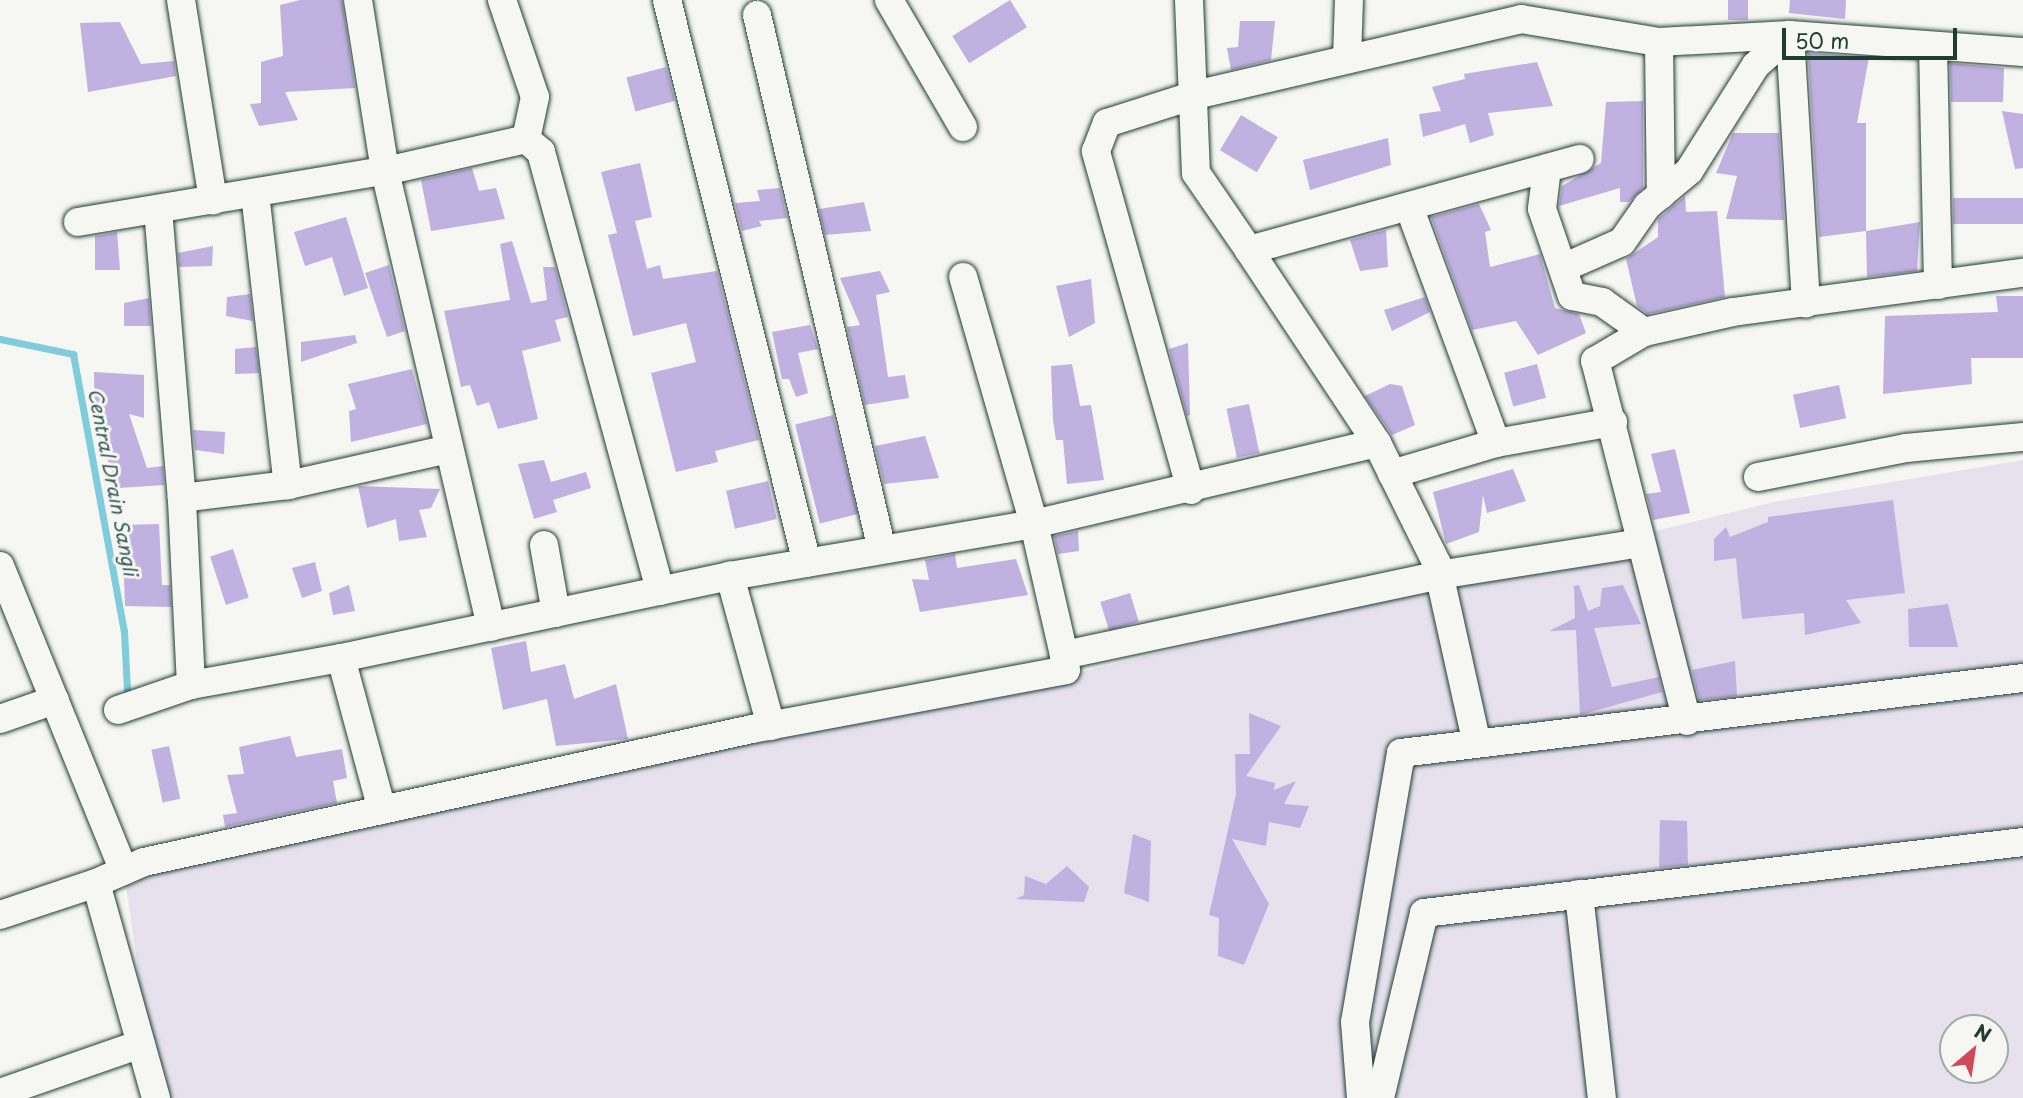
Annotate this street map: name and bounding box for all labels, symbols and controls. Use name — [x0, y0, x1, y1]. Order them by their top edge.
scale bar — [1785, 14, 1960, 58]
text: 50 m — [1795, 24, 1849, 56]
water label: Central Drain Sangli — [84, 386, 142, 578]
north arrow — [1939, 1014, 2009, 1084]
text: N — [1970, 1016, 1997, 1048]

